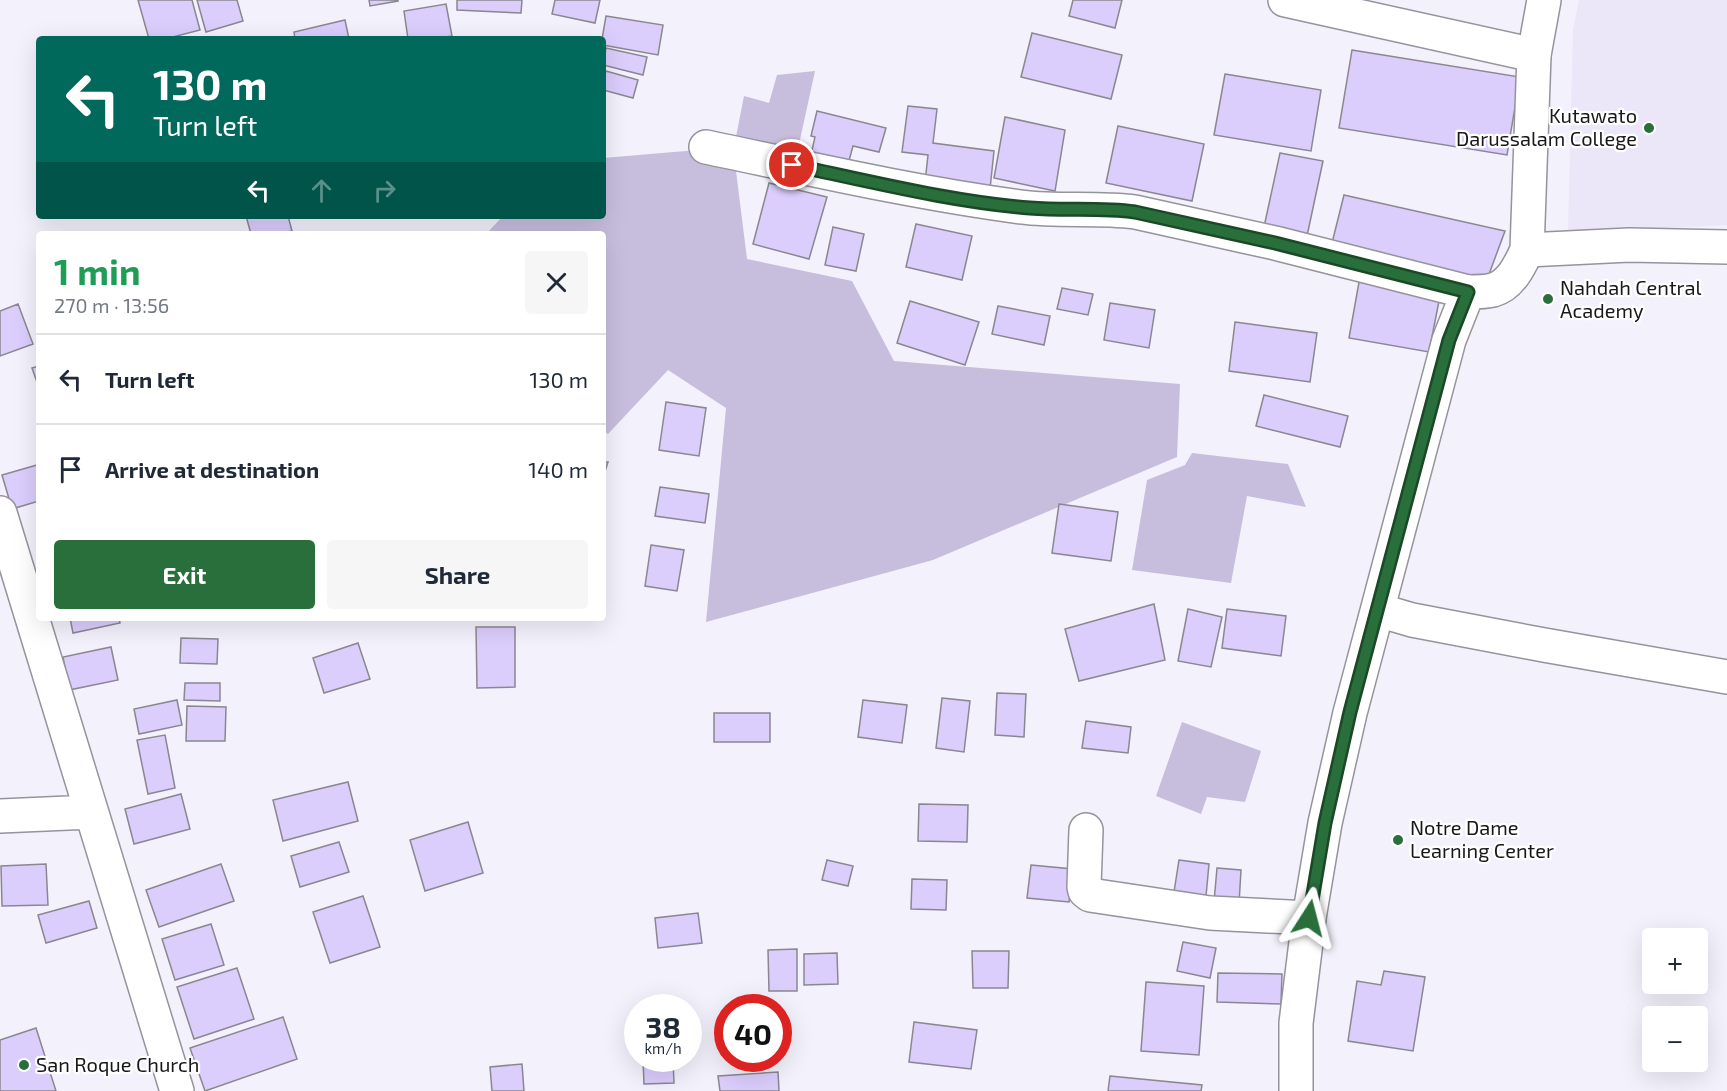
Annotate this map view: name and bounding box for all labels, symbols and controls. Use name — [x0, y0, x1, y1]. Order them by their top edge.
text: 130 m — [153, 58, 268, 108]
icon: left — [54, 60, 132, 138]
place label: Kutawato Darussalam College — [1456, 103, 1637, 150]
text: Turn left — [153, 109, 257, 141]
marker: Kutawato Darussalam College — [1642, 121, 1656, 135]
pin — [766, 139, 817, 190]
icon: arrive — [775, 148, 808, 181]
icon: left — [242, 174, 275, 207]
icon: ahead — [305, 174, 338, 207]
icon: right — [368, 174, 401, 207]
text: 1 min — [54, 249, 141, 292]
button: close — [525, 251, 588, 314]
place label: Nahdah Central Academy — [1560, 275, 1702, 322]
marker: Nahdah Central Academy — [1541, 292, 1555, 306]
text: 270 m · 13:56 — [54, 293, 169, 317]
icon: left — [54, 363, 87, 396]
text: Turn left — [105, 366, 194, 392]
text: 130 m — [530, 366, 588, 392]
icon: arrive — [54, 453, 87, 486]
text: Arrive at destination — [105, 456, 319, 482]
text: 140 m — [528, 456, 588, 482]
button: Exit — [54, 540, 315, 609]
button: Share — [327, 540, 588, 609]
place label: Notre Dame Learning Center — [1410, 815, 1554, 862]
marker: Notre Dame Learning Center — [1391, 833, 1405, 847]
position arrow — [1277, 886, 1341, 950]
map controls — [1642, 928, 1708, 1072]
button: + — [1642, 928, 1708, 994]
speed limit sign: 40 — [714, 994, 792, 1072]
button: − — [1642, 1006, 1708, 1072]
text: 38 — [645, 1008, 681, 1044]
text: km/h — [644, 1039, 682, 1057]
place label: San Roque Church — [36, 1052, 199, 1076]
marker: San Roque Church — [17, 1058, 31, 1072]

